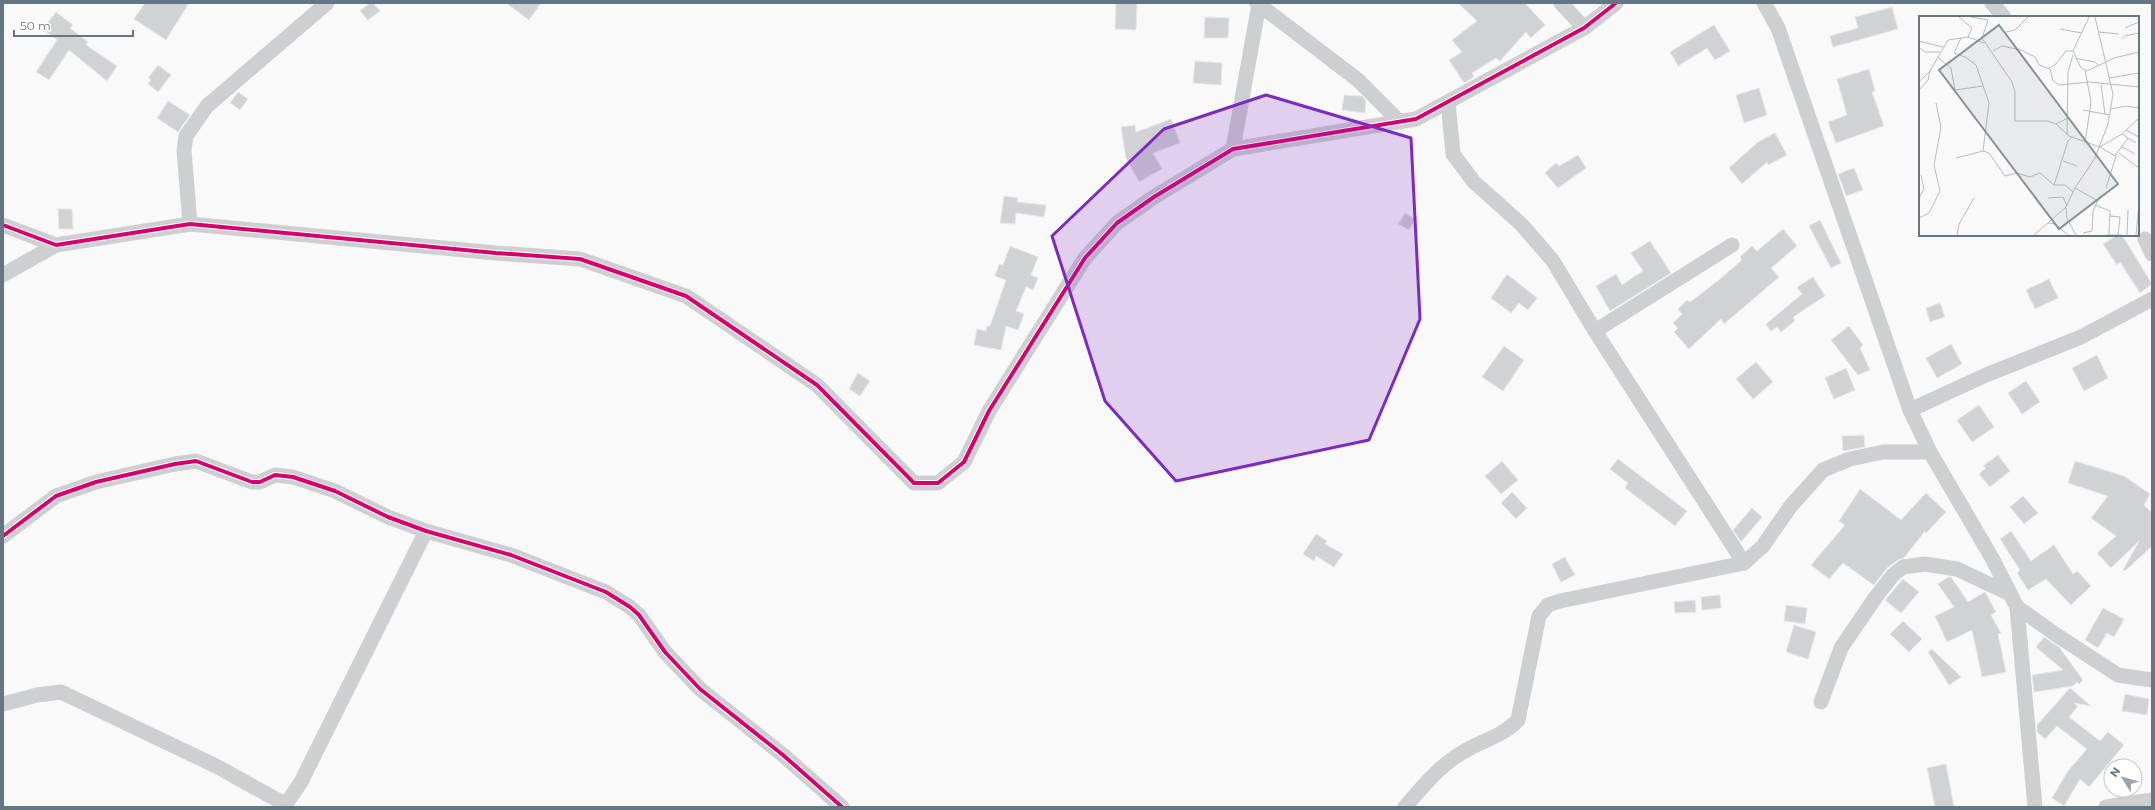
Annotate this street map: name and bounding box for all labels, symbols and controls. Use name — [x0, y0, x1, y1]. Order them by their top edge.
scale bar — [14, 12, 133, 38]
inset map — [1919, 16, 2139, 236]
text: 50 m — [20, 18, 51, 33]
north arrow — [2103, 758, 2143, 798]
text: N — [2107, 764, 2123, 780]

